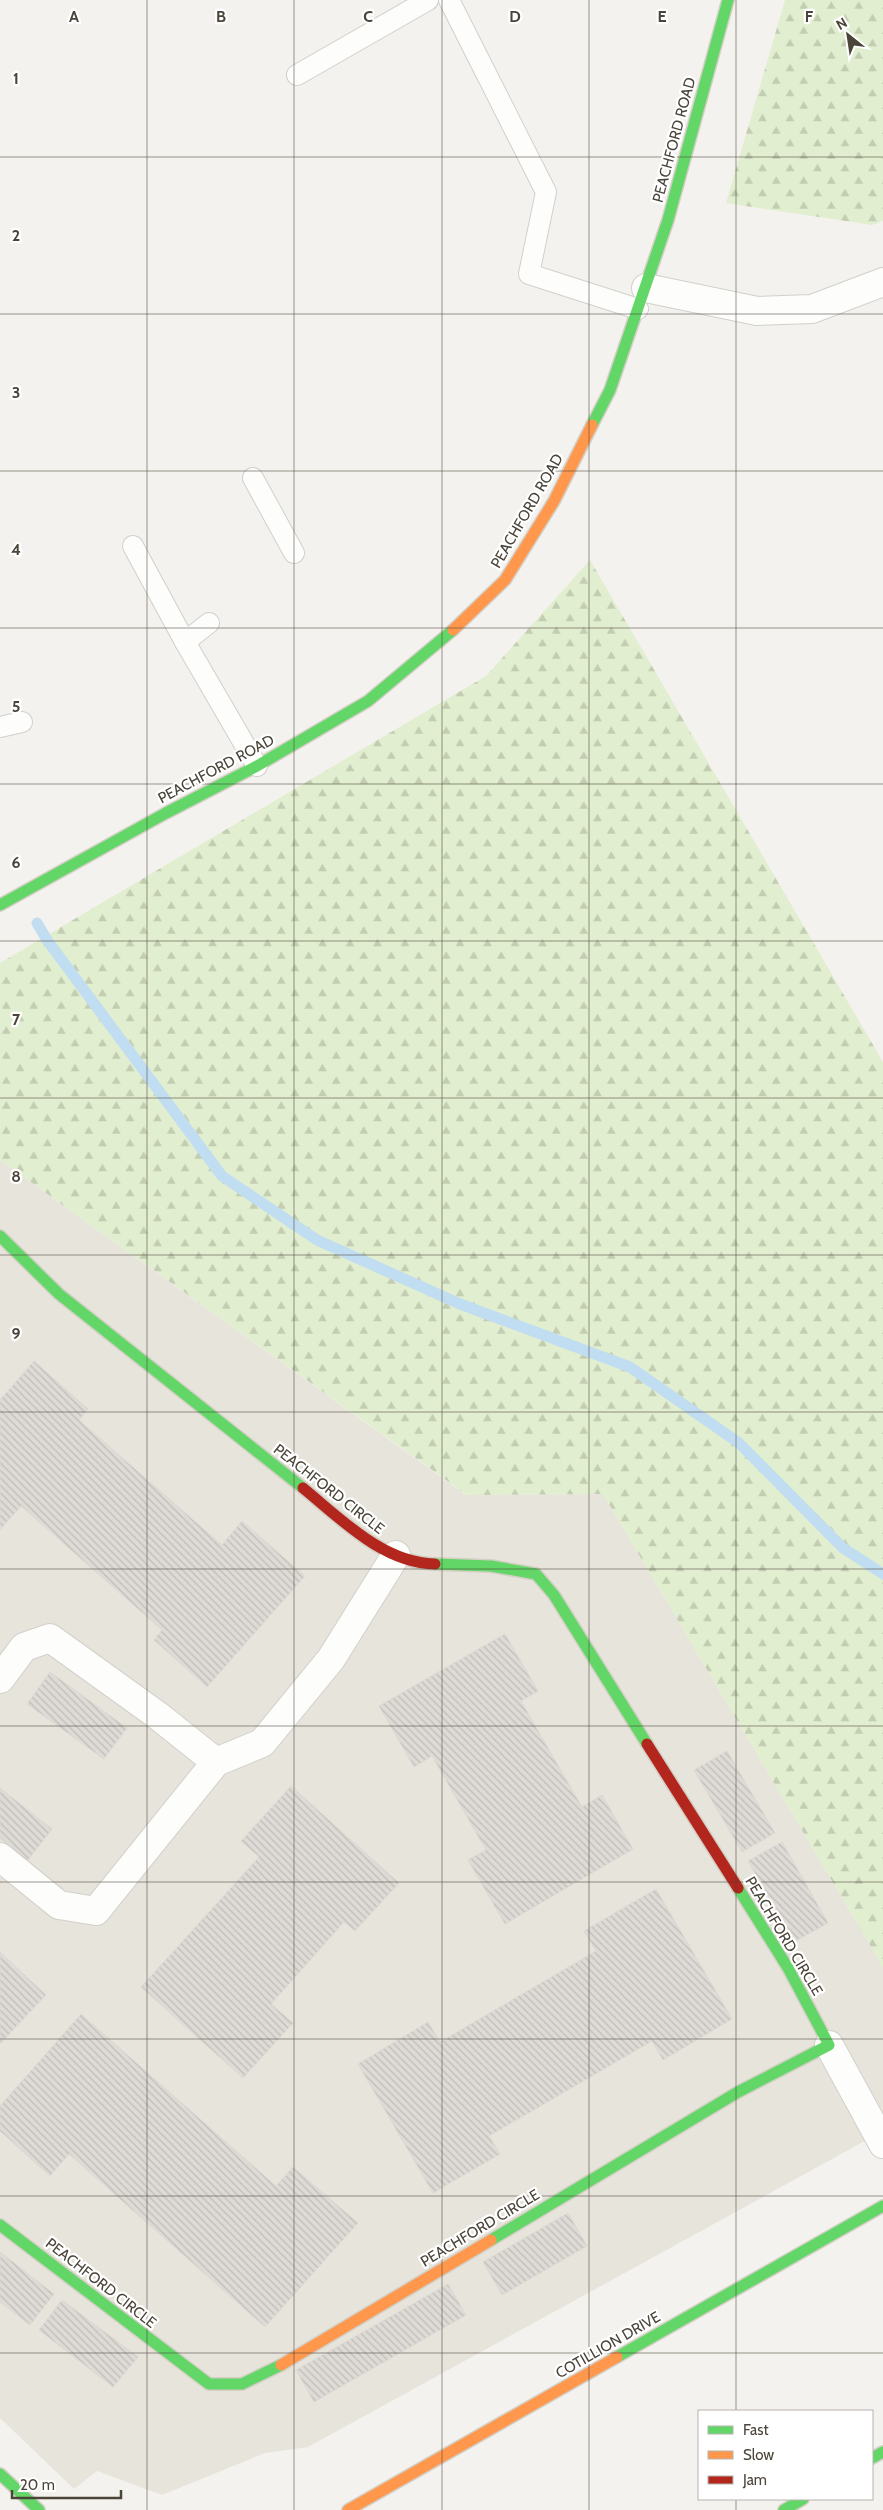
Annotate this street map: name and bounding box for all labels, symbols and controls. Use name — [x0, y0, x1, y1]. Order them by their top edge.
text: A — [69, 7, 79, 26]
text: B — [216, 7, 226, 26]
text: C — [363, 7, 373, 26]
text: D — [509, 7, 521, 26]
text: E — [657, 7, 667, 26]
text: F — [805, 7, 814, 26]
north arrow — [823, 10, 873, 60]
text: N — [833, 13, 850, 34]
text: 1 — [13, 69, 19, 88]
street label: PEACHFORD ROAD — [649, 75, 699, 205]
text: 2 — [12, 226, 20, 245]
text: 3 — [12, 383, 20, 402]
street label: PEACHFORD ROAD — [487, 451, 567, 571]
text: 4 — [11, 540, 21, 559]
text: 5 — [12, 697, 20, 716]
street label: PEACHFORD ROAD — [155, 731, 277, 807]
text: 6 — [12, 853, 21, 872]
text: 7 — [12, 1010, 21, 1029]
text: 8 — [11, 1167, 21, 1186]
text: 9 — [12, 1324, 21, 1343]
street label: PEACHFORD CIRCLE — [270, 1440, 388, 1538]
street label: PEACHFORD CIRCLE — [741, 1873, 827, 1999]
street label: PEACHFORD CIRCLE — [417, 2185, 543, 2271]
street label: PEACHFORD CIRCLE — [42, 2234, 160, 2332]
street label: COTILLION DRIVE — [553, 2308, 663, 2382]
legend — [698, 2410, 873, 2500]
text: Fast — [743, 2421, 768, 2439]
text: Slow — [743, 2446, 774, 2464]
scale bar — [12, 2468, 121, 2500]
text: Jam — [742, 2471, 767, 2489]
text: 20 m — [20, 2476, 55, 2494]

